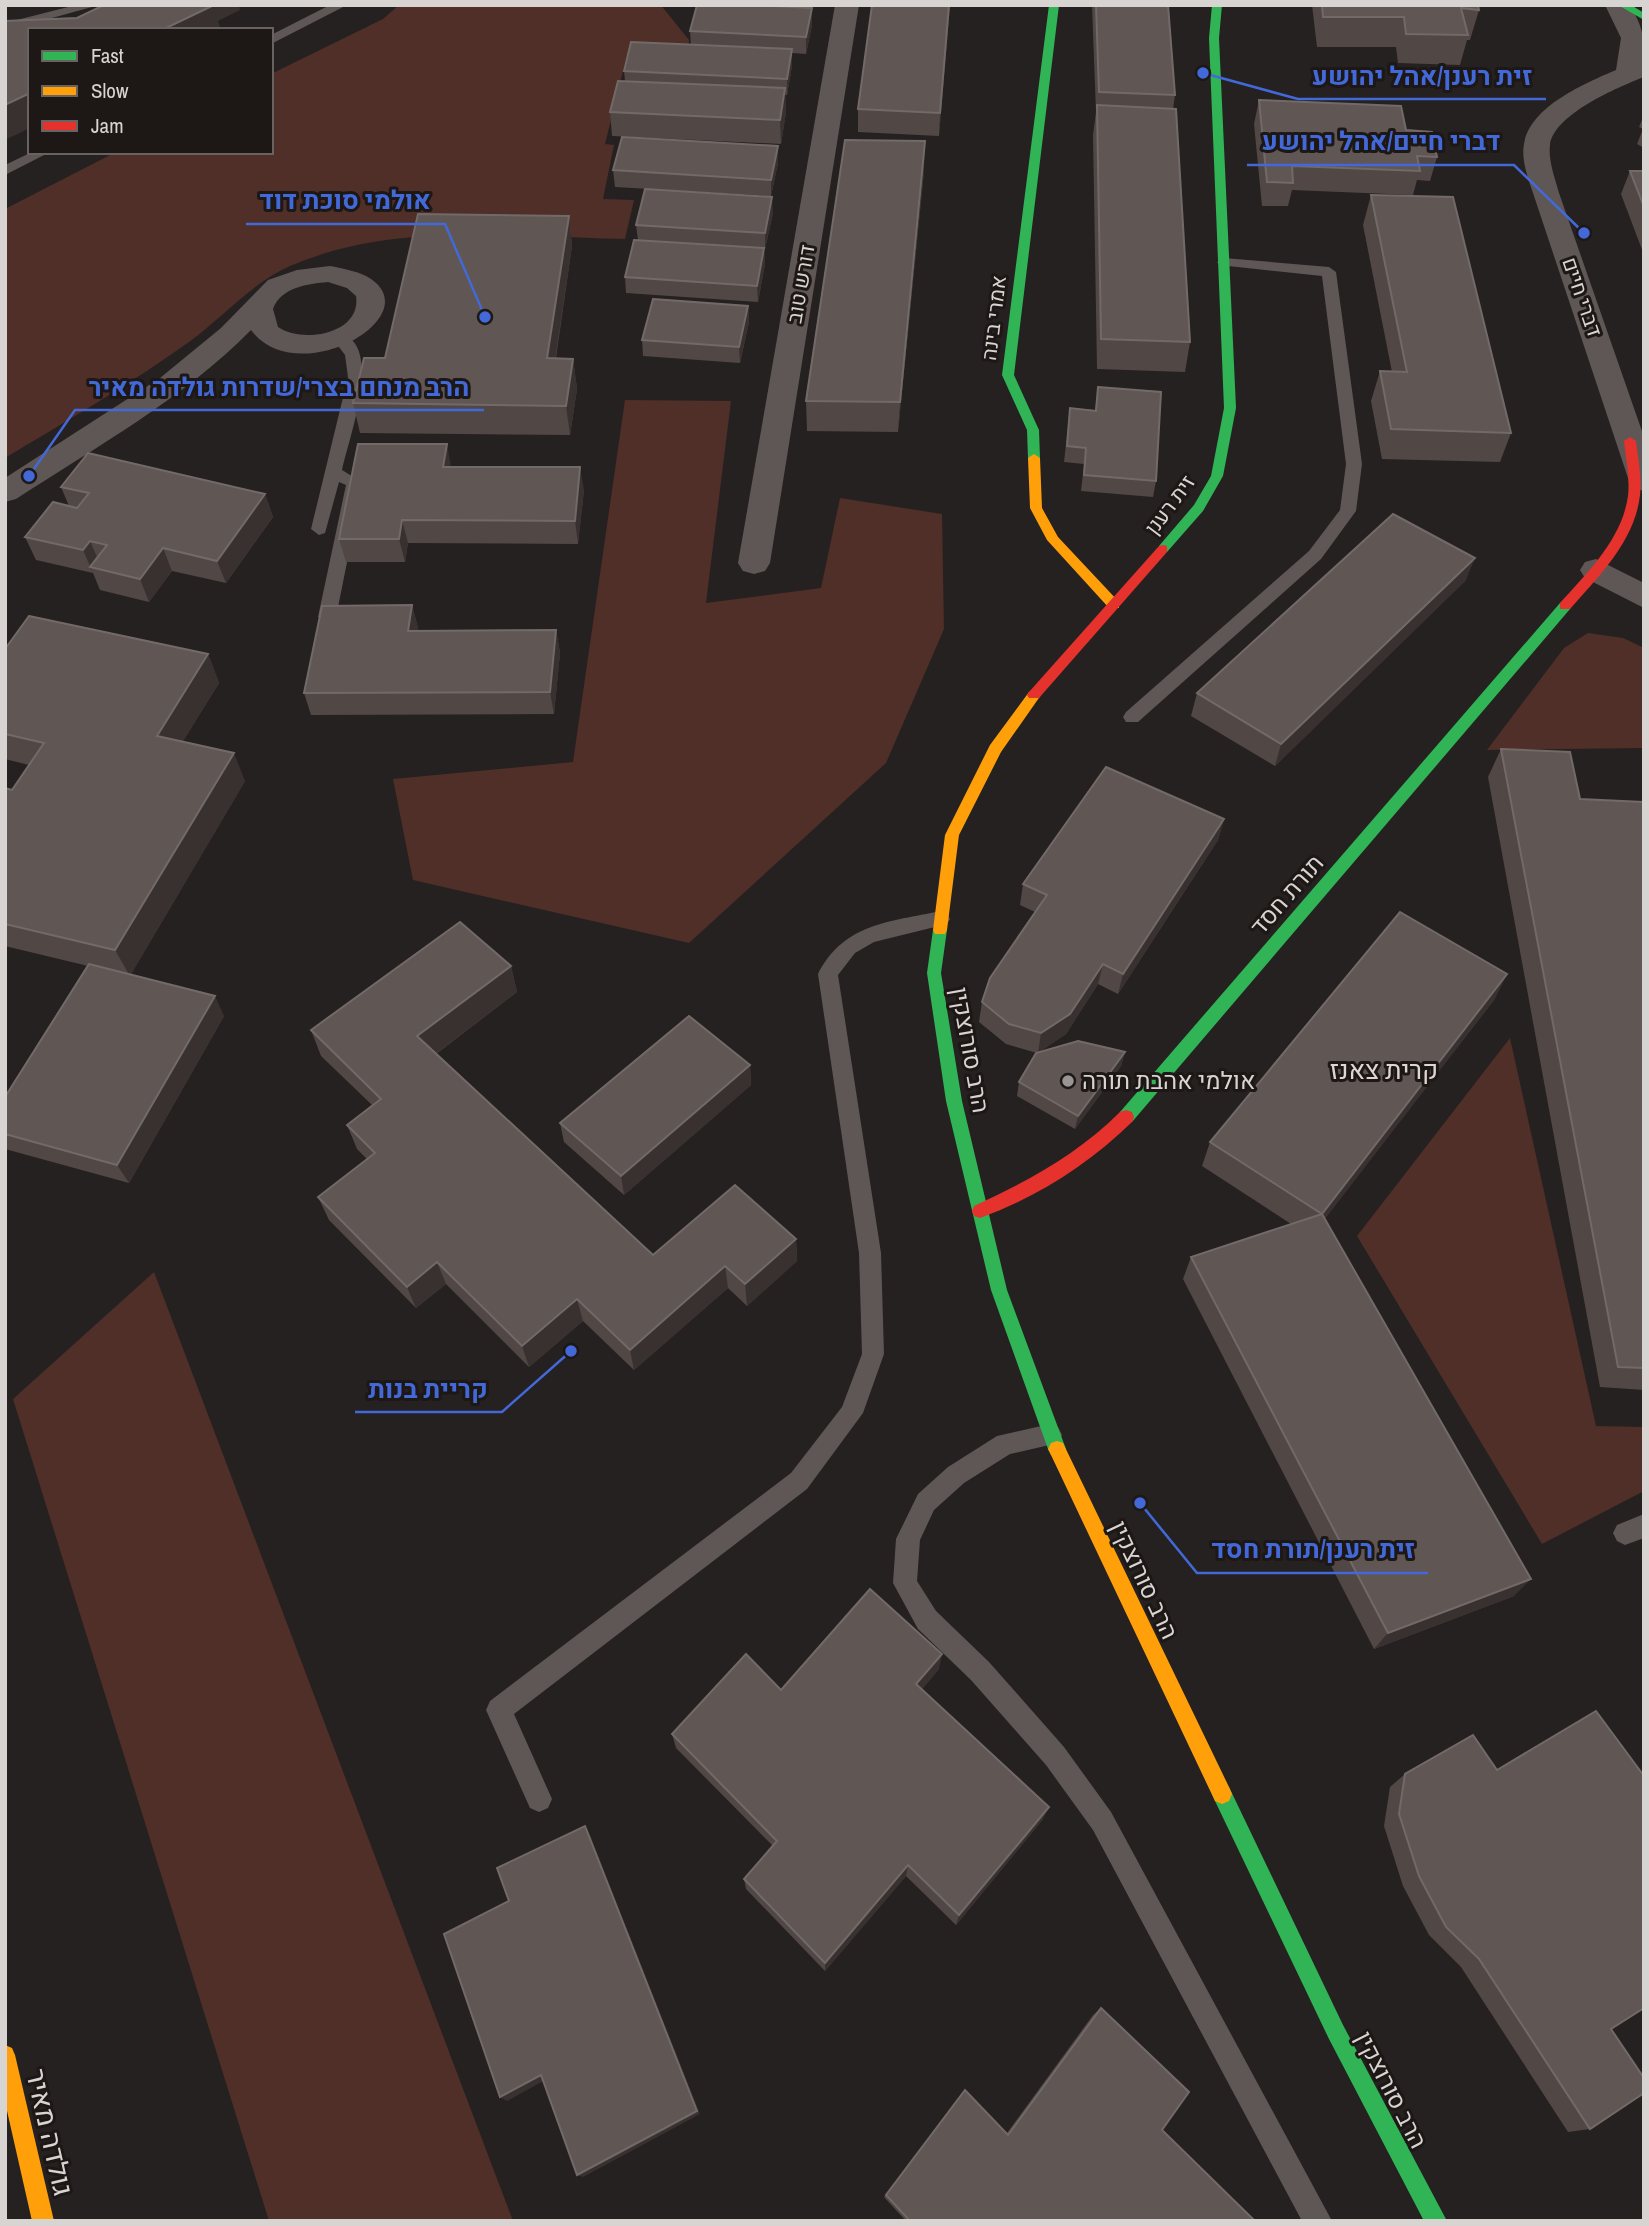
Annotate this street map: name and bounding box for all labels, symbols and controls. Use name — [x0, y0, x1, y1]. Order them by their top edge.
legend — [28, 28, 273, 154]
text: Fast — [91, 41, 124, 70]
callout: זית רענן/אהל יהושע — [1298, 52, 1546, 99]
text: זית רענן/אהל יהושע — [1312, 58, 1532, 93]
text: Slow — [91, 76, 129, 105]
text: Jam — [91, 111, 124, 140]
callout: דברי חיים/אהל יהושע — [1247, 118, 1514, 165]
text: דברי חיים/אהל יהושע — [1262, 123, 1500, 158]
callout: אולמי סוכת דוד — [246, 177, 445, 224]
text: אולמי סוכת דוד — [259, 182, 431, 217]
street label: דורש טוב — [779, 242, 822, 325]
street label: דברי חיים — [1555, 253, 1610, 340]
street label: אמרי בינה — [974, 274, 1013, 362]
callout: הרב מנחם בצרי/שדרות גולדה מאיר — [75, 363, 484, 410]
text: הרב מנחם בצרי/שדרות גולדה מאיר — [89, 369, 469, 404]
street label: זית רענן — [1138, 469, 1202, 540]
street label: תורת חסד — [1242, 847, 1330, 941]
street label: הרב סורוצקין — [944, 984, 998, 1115]
district label: קרית צאנז — [1330, 1052, 1438, 1087]
place label: אולמי אהבת תורה — [1082, 1064, 1255, 1096]
marker: אולמי אהבת תורה — [1060, 1073, 1076, 1089]
callout: קריית בנות — [355, 1365, 502, 1412]
text: קריית בנות — [368, 1371, 488, 1406]
street label: הרב סורוצקין — [1103, 1515, 1186, 1644]
callout: זית רענן/תורת חסד — [1197, 1526, 1428, 1573]
text: זית רענן/תורת חסד — [1211, 1531, 1415, 1566]
street label: הרב סורוצקין — [1349, 2026, 1435, 2154]
street label: גולדה מאיר — [17, 2065, 83, 2199]

